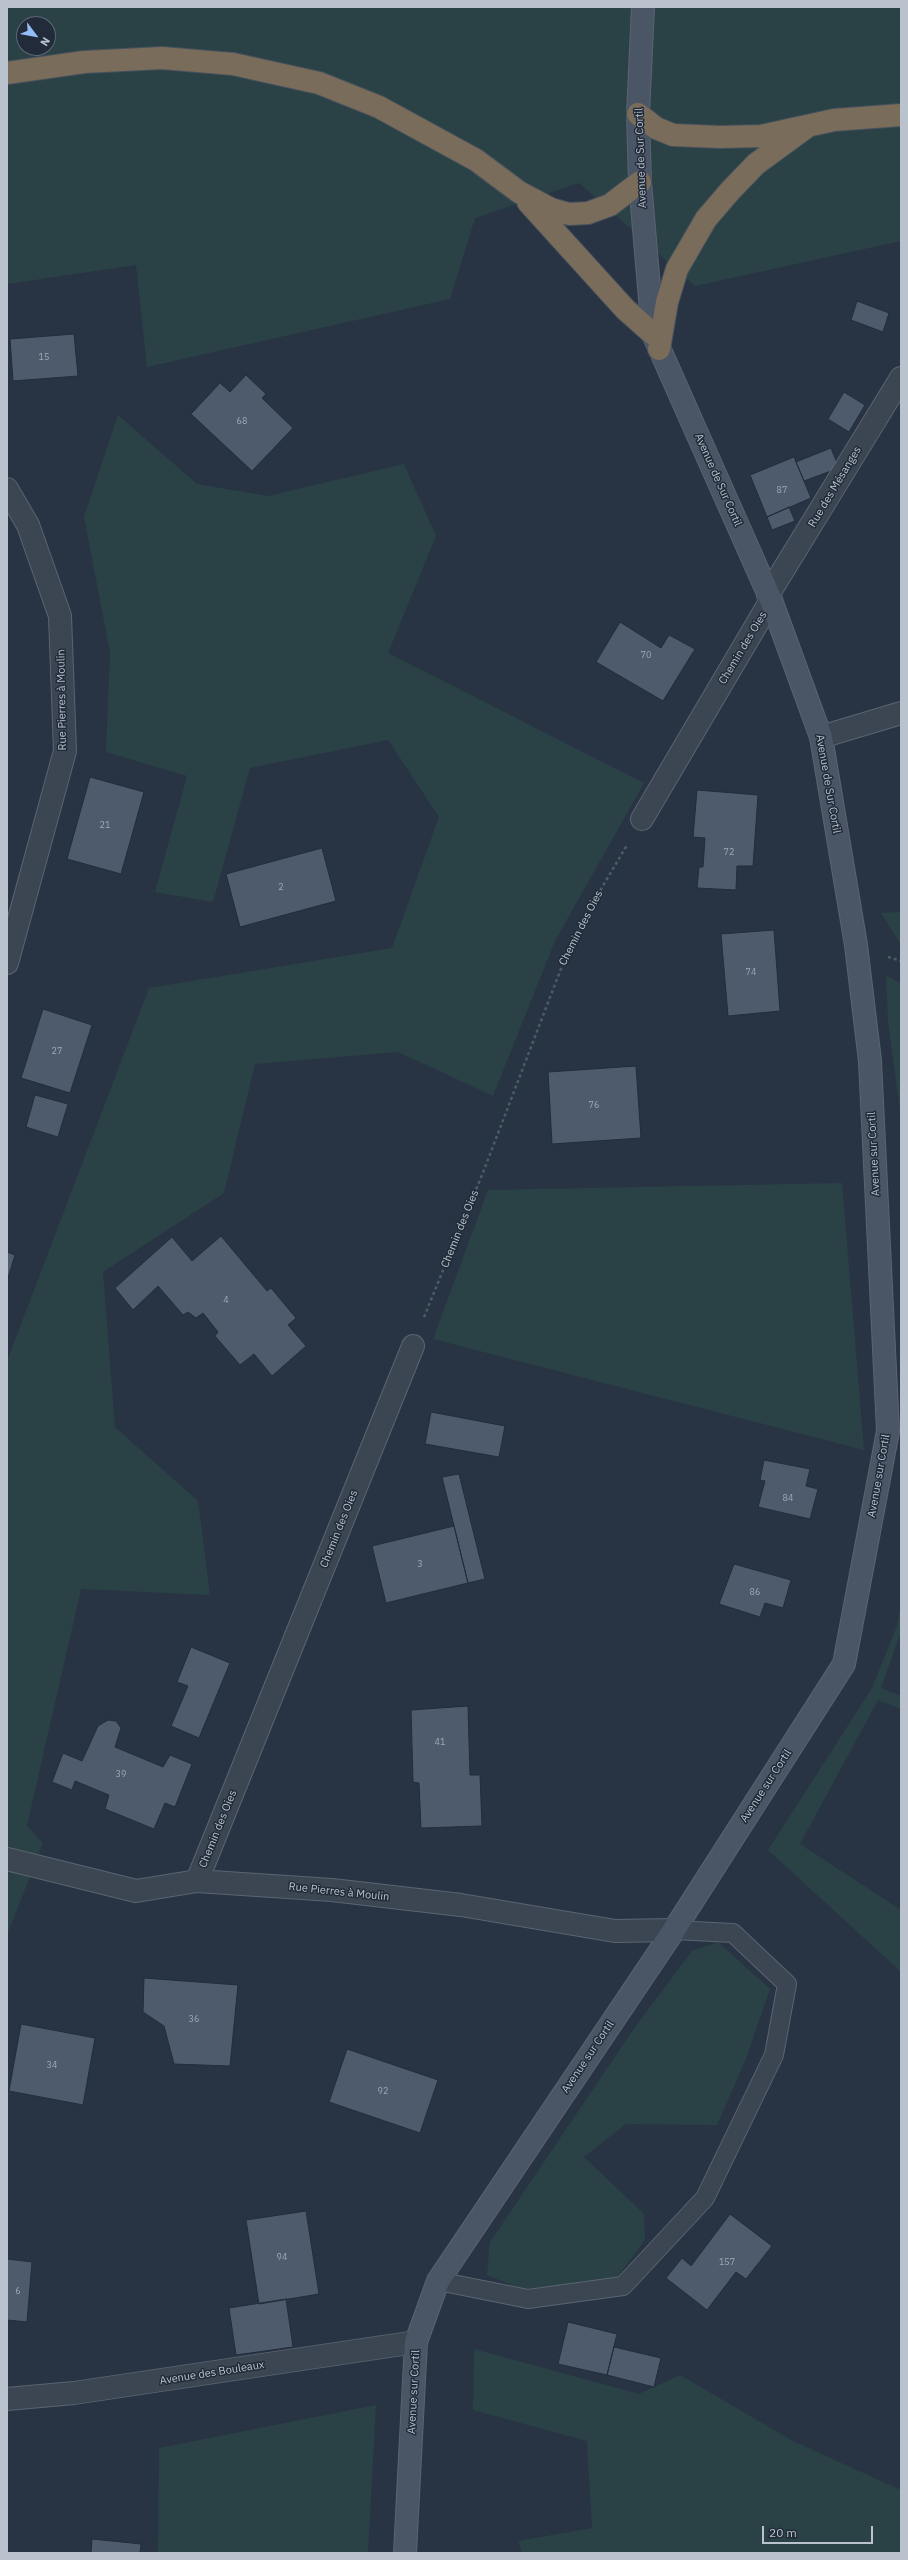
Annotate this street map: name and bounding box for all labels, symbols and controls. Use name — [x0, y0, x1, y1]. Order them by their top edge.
north arrow — [16, 16, 56, 56]
text: N — [37, 35, 53, 49]
street label: Avenue de Sur Cortil — [633, 108, 649, 208]
house number: 15 — [39, 352, 49, 362]
house number: 68 — [237, 416, 247, 426]
street label: Avenue de Sur Cortil — [692, 432, 744, 528]
street label: Rue des Mésanges — [806, 444, 864, 530]
house number: 87 — [777, 485, 787, 495]
street label: Chemin des Oies — [716, 609, 770, 687]
street label: Rue Pierres à Moulin — [55, 649, 69, 751]
house number: 70 — [641, 650, 651, 660]
street label: Avenue de Sur Cortil — [813, 733, 843, 835]
house number: 21 — [100, 820, 110, 830]
house number: 72 — [724, 847, 734, 857]
house number: 2 — [278, 882, 284, 892]
street label: Chemin des Oies — [556, 888, 606, 968]
house number: 74 — [746, 967, 756, 977]
house number: 27 — [52, 1046, 62, 1056]
house number: 76 — [589, 1100, 599, 1110]
street label: Avenue sur Cortil — [865, 1112, 883, 1196]
street label: Chemin des Oies — [438, 1188, 482, 1270]
house number: 4 — [223, 1295, 229, 1305]
street label: Avenue sur Cortil — [865, 1433, 893, 1519]
street label: Chemin des Oies — [317, 1488, 361, 1570]
house number: 84 — [783, 1493, 793, 1503]
house number: 3 — [417, 1559, 423, 1569]
house number: 86 — [750, 1587, 760, 1597]
house number: 41 — [435, 1737, 445, 1747]
street label: Avenue sur Cortil — [738, 1747, 794, 1825]
house number: 39 — [116, 1769, 126, 1779]
street label: Chemin des Oies — [196, 1788, 240, 1870]
street label: Rue Pierres à Moulin — [288, 1880, 390, 1904]
house number: 36 — [189, 2014, 199, 2024]
street label: Avenue sur Cortil — [559, 2018, 617, 2096]
house number: 34 — [47, 2060, 57, 2070]
house number: 92 — [378, 2086, 388, 2096]
house number: 94 — [277, 2252, 287, 2262]
house number: 157 — [719, 2257, 735, 2267]
house number: 6 — [15, 2286, 21, 2296]
street label: Avenue sur Cortil — [405, 2350, 423, 2434]
street label: Avenue des Bouleaux — [159, 2358, 265, 2388]
scale bar — [764, 2518, 875, 2544]
text: 20 m — [769, 2525, 797, 2540]

